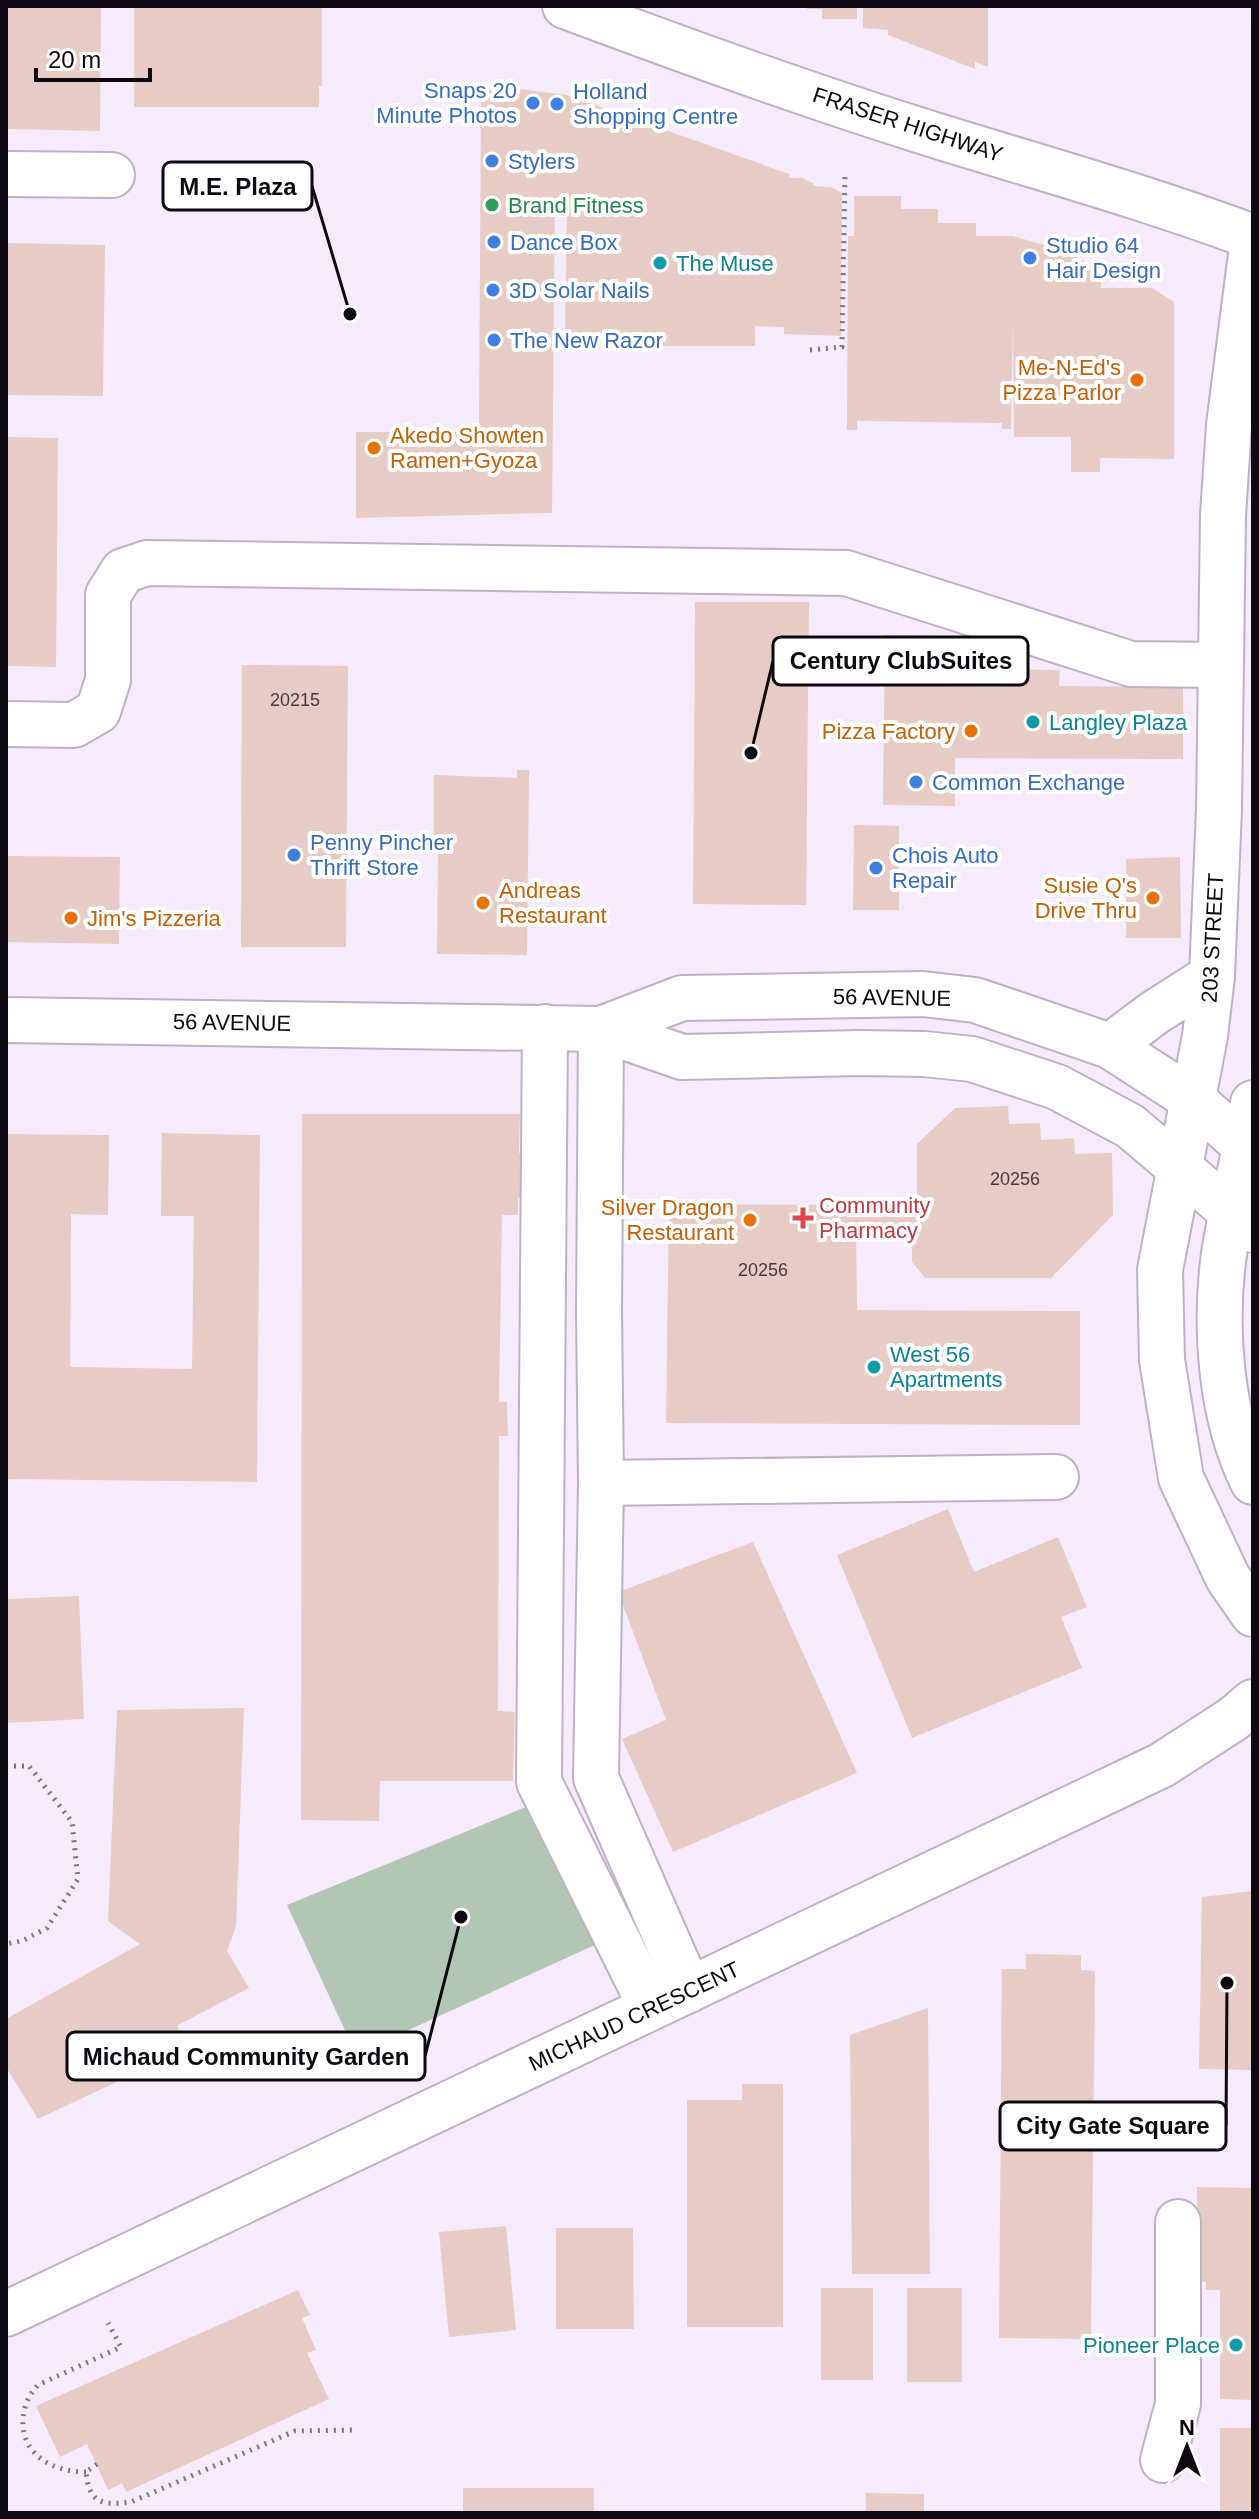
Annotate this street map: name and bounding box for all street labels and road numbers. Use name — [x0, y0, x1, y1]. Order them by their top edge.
street label: FRASER HIGHWAY — [810, 82, 1006, 167]
street label: 203 STREET — [1197, 873, 1228, 1003]
street label: 56 AVENUE — [833, 984, 951, 1011]
street label: 56 AVENUE — [173, 1009, 291, 1036]
street label: MICHAUD CRESCENT — [525, 1957, 744, 2076]

